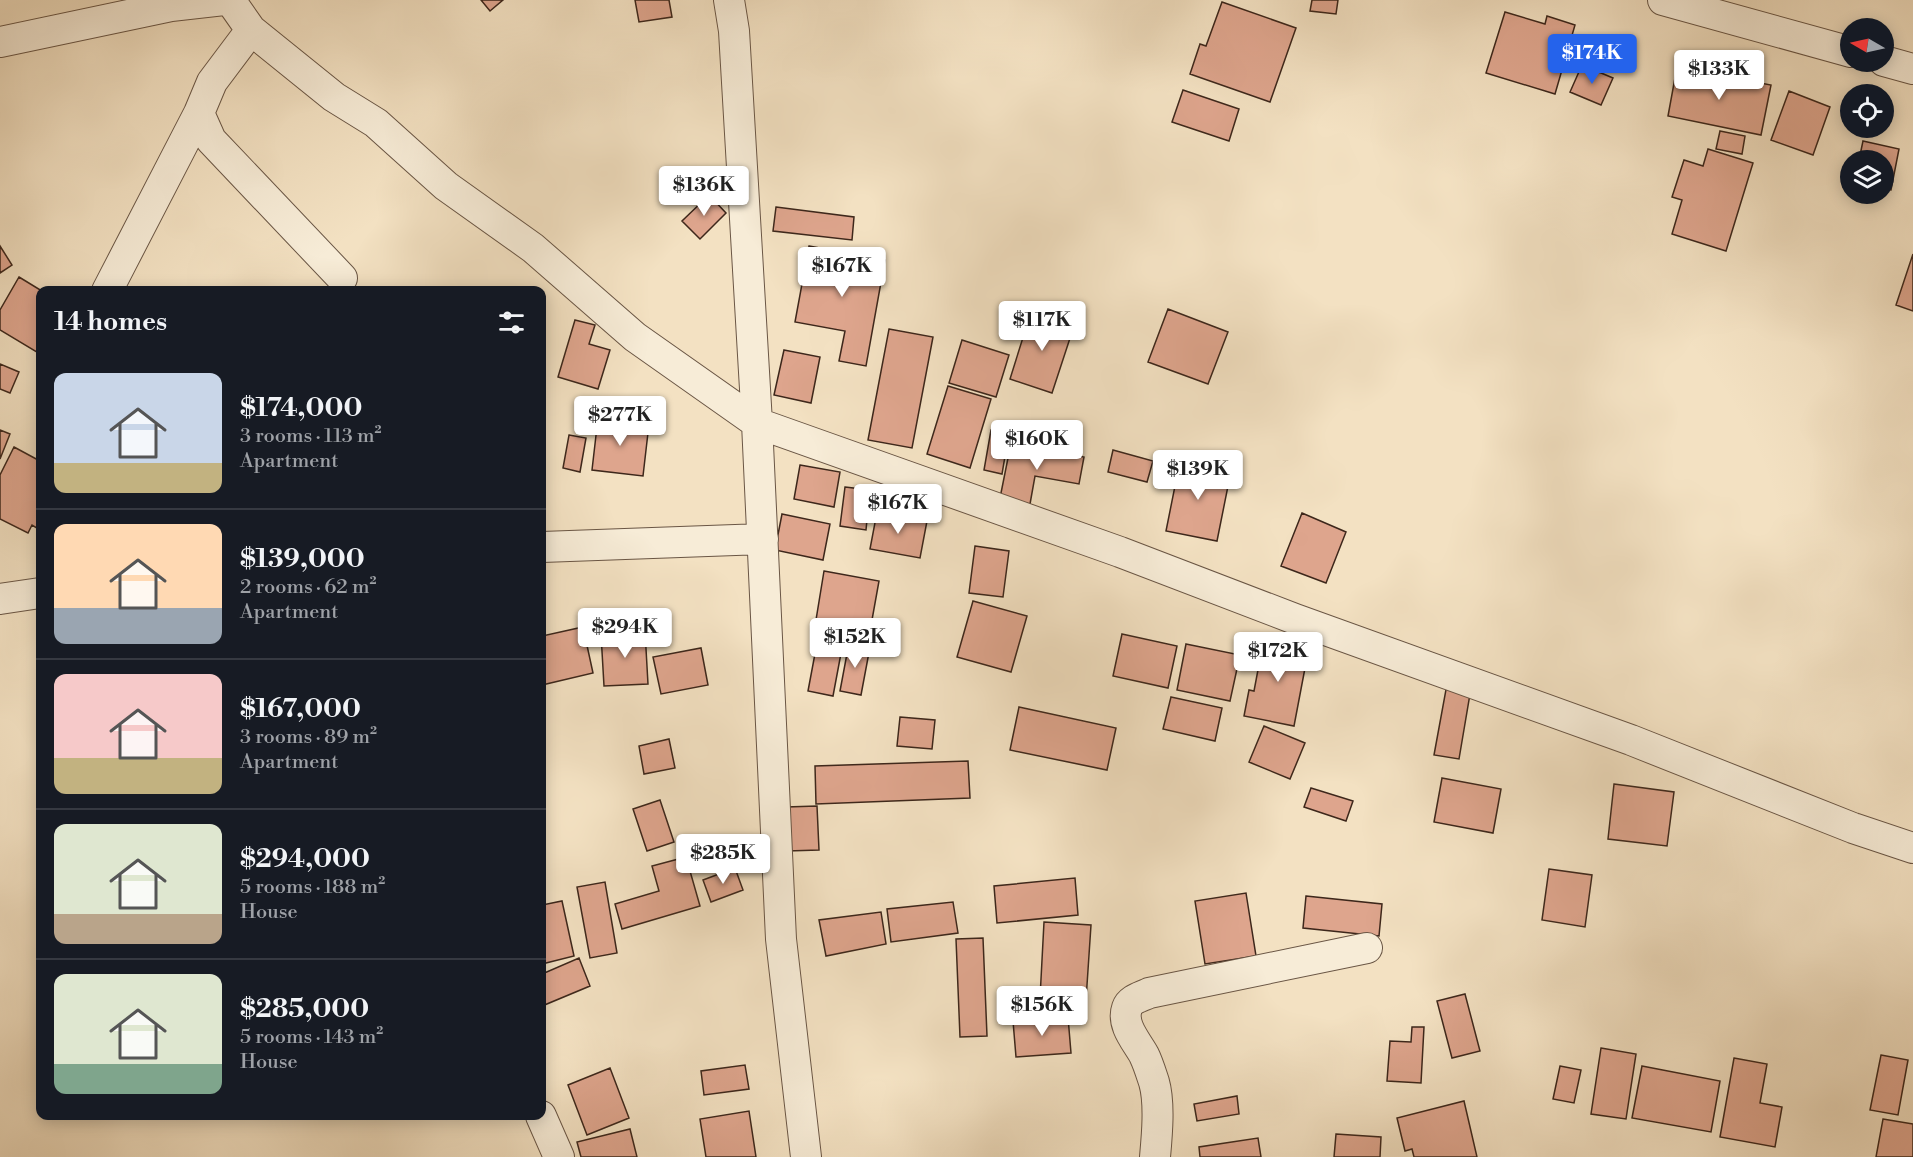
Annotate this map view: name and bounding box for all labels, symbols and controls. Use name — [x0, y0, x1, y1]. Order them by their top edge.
north arrow — [1840, 18, 1894, 72]
map controls — [1840, 18, 1894, 204]
pin: $174K — [1550, 34, 1634, 85]
text: $174K — [1562, 41, 1622, 66]
pin: $133K — [1677, 50, 1761, 101]
text: $133K — [1688, 57, 1750, 82]
button: locate — [1840, 84, 1894, 138]
button: layers — [1840, 150, 1894, 204]
pin: $136K — [662, 166, 746, 217]
text: $136K — [673, 173, 735, 198]
pin: $167K — [800, 247, 884, 298]
text: $167K — [812, 254, 872, 279]
pin: $117K — [1000, 301, 1084, 352]
text: 14 homes — [54, 306, 167, 338]
icon: filters — [495, 306, 528, 339]
text: $117K — [1013, 308, 1071, 333]
text: $174,000 — [240, 392, 362, 424]
pin: $277K — [578, 396, 662, 447]
icon: home — [102, 397, 174, 469]
text: $277K — [588, 403, 652, 428]
pin: $160K — [995, 420, 1079, 471]
text: 3 rooms · 113 m² — [240, 424, 381, 449]
text: $160K — [1005, 427, 1069, 452]
text: Apartment — [240, 449, 338, 474]
pin: $139K — [1156, 450, 1240, 501]
text: $139K — [1167, 457, 1229, 482]
pin: $167K — [856, 484, 940, 535]
text: $167K — [868, 491, 928, 516]
text: $139,000 — [240, 543, 365, 575]
icon: home — [102, 548, 174, 620]
text: 2 rooms · 62 m² — [240, 575, 376, 600]
text: Apartment — [240, 600, 338, 625]
pin: $294K — [583, 608, 667, 659]
text: $294K — [592, 615, 658, 640]
pin: $152K — [813, 618, 897, 669]
text: $152K — [824, 625, 886, 650]
pin: $172K — [1236, 632, 1320, 683]
text: $172K — [1248, 639, 1308, 664]
text: $167,000 — [240, 693, 361, 725]
icon: home — [102, 698, 174, 770]
text: 3 rooms · 89 m² — [240, 725, 377, 750]
text: Apartment — [240, 750, 338, 775]
pin: $285K — [681, 834, 765, 885]
text: $285K — [690, 841, 756, 866]
text: $294,000 — [240, 843, 370, 875]
icon: home — [102, 848, 174, 920]
text: 5 rooms · 188 m² — [240, 875, 385, 900]
text: House — [240, 900, 298, 925]
pin: $156K — [1000, 986, 1084, 1037]
text: $285,000 — [240, 993, 369, 1025]
text: $156K — [1011, 993, 1073, 1018]
icon: home — [102, 998, 174, 1070]
text: 5 rooms · 143 m² — [240, 1025, 383, 1050]
text: House — [240, 1050, 298, 1075]

